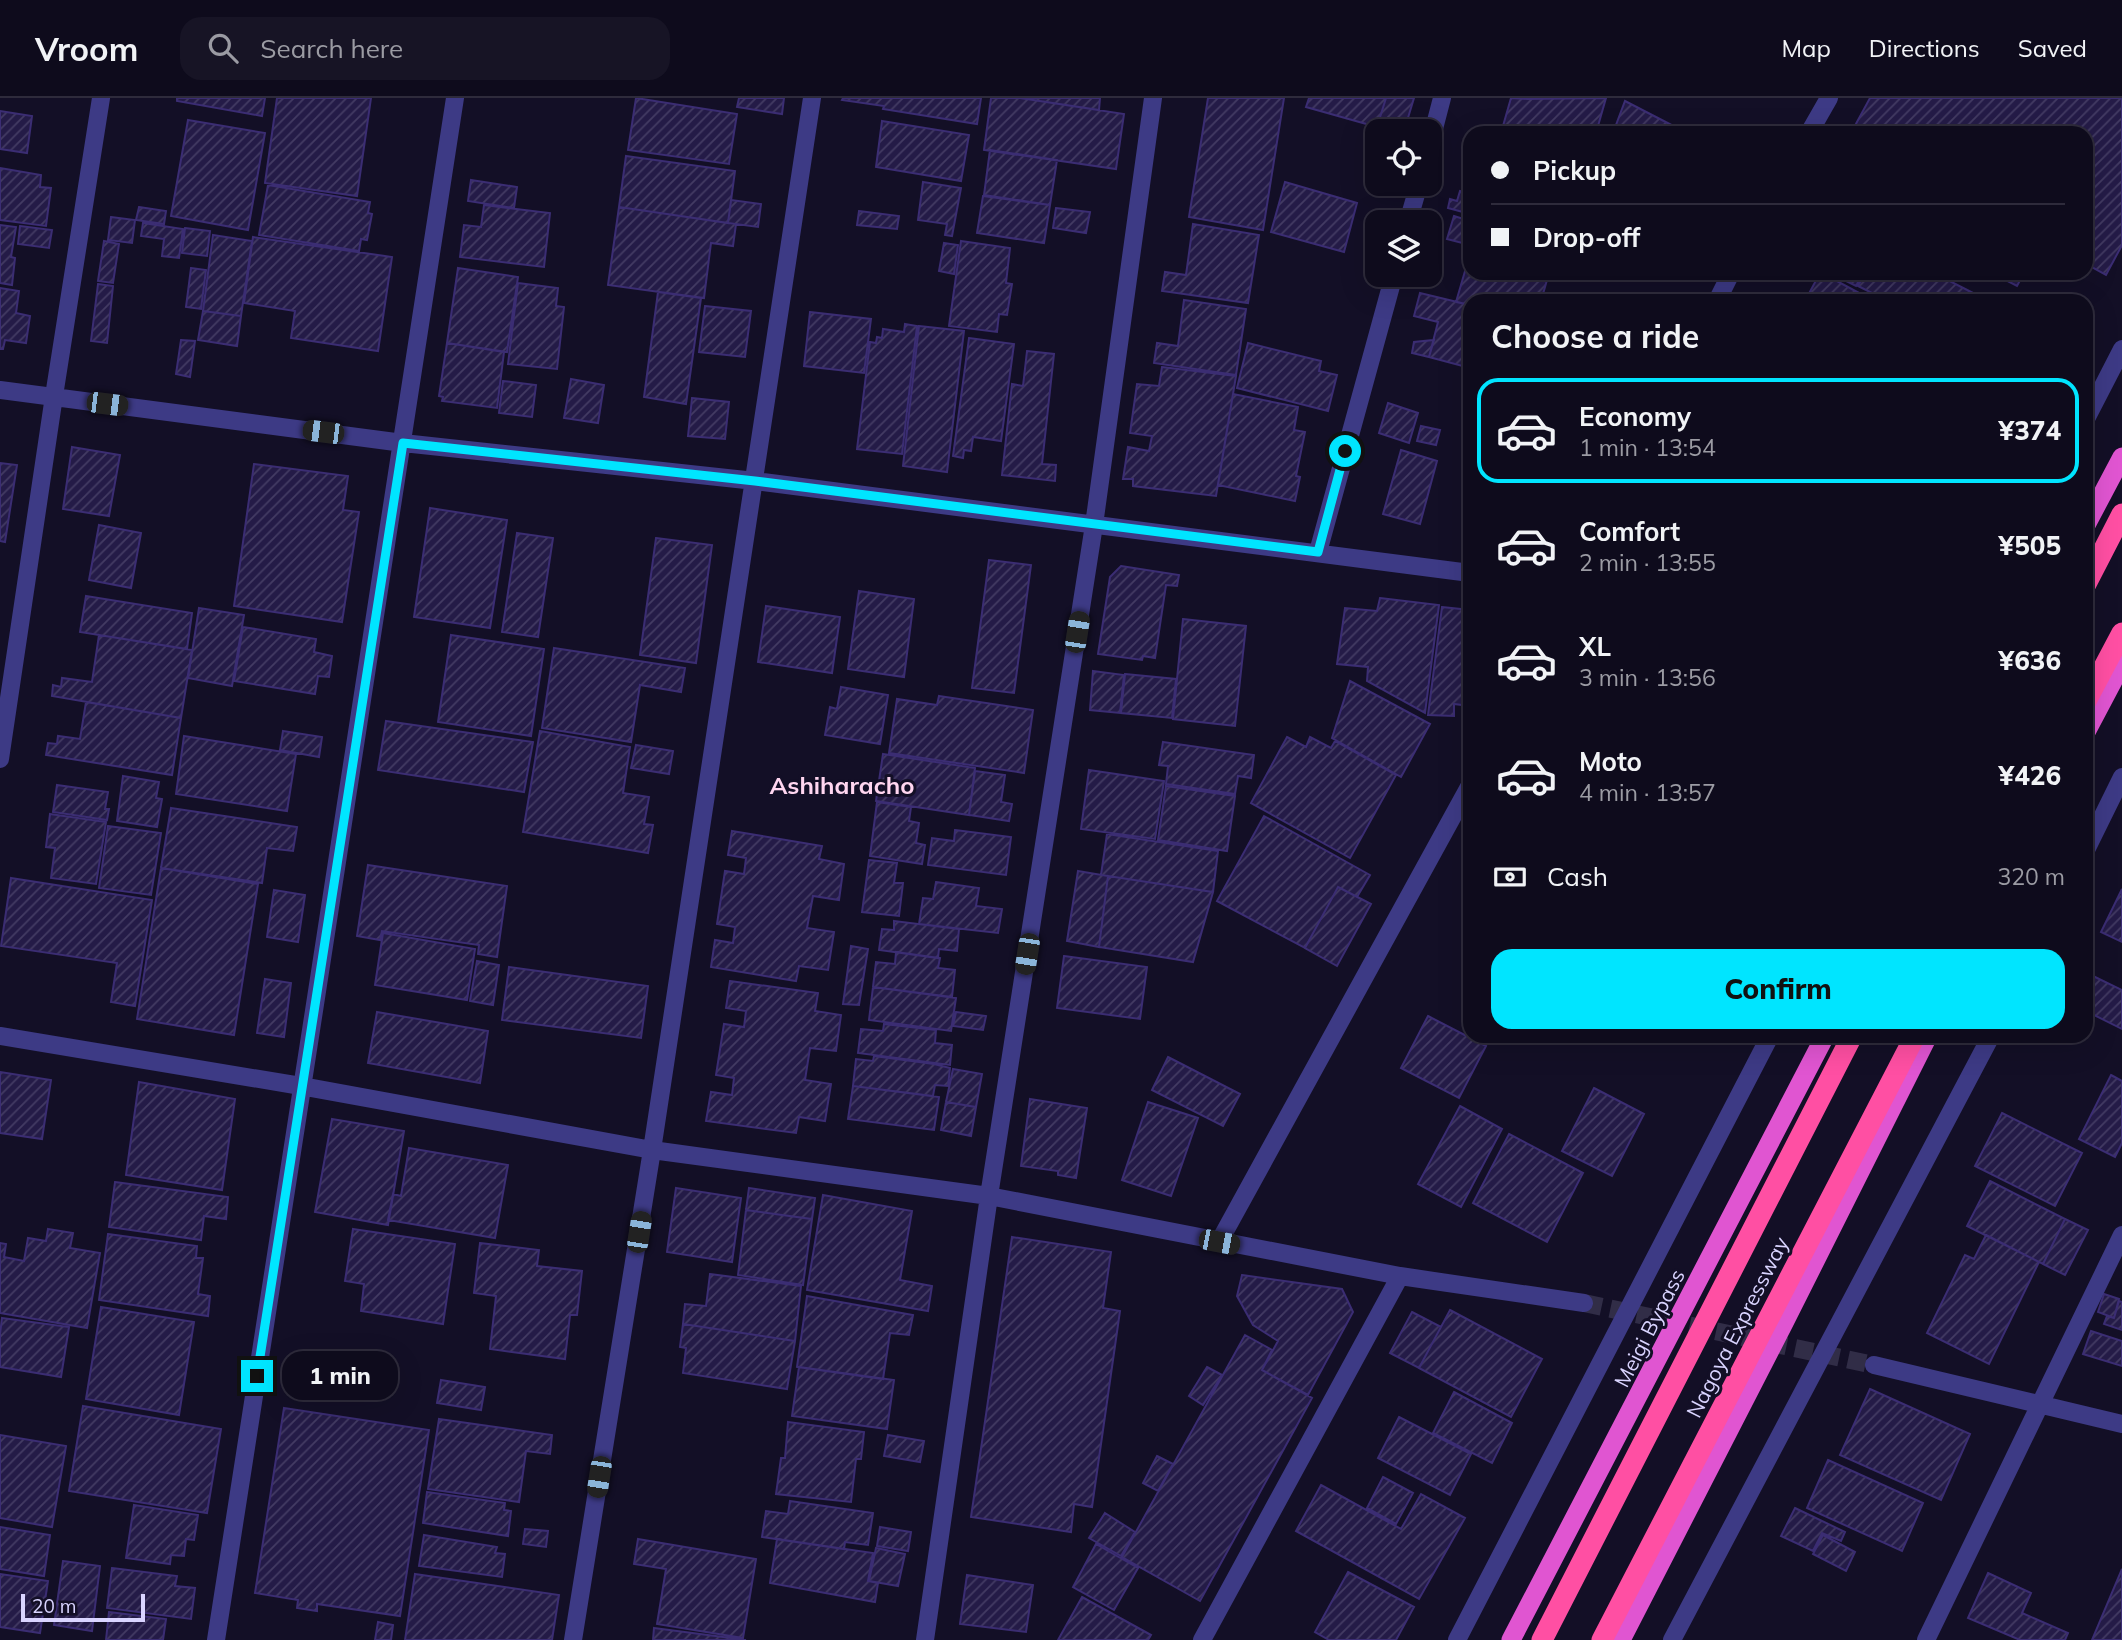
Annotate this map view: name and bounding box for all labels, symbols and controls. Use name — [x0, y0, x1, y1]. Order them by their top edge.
search box — [180, 17, 670, 80]
text: Vroom — [35, 28, 138, 69]
icon: search — [204, 29, 242, 67]
text: Search here — [260, 32, 403, 65]
text: Map — [1781, 33, 1831, 63]
text: Directions — [1869, 33, 1980, 63]
text: Saved — [2018, 33, 2087, 63]
map controls — [1365, 119, 1442, 287]
button: locate — [1365, 119, 1442, 196]
text: Pickup — [1533, 154, 1616, 187]
button: layers — [1365, 210, 1442, 287]
text: Drop-off — [1533, 221, 1640, 254]
text: Choose a ride — [1491, 316, 1699, 356]
car — [85, 391, 130, 417]
icon: car — [1495, 399, 1558, 462]
text: Economy — [1579, 400, 1691, 433]
text: ¥374 — [1999, 414, 2061, 447]
car — [301, 419, 346, 445]
text: 1 min · 13:54 — [1579, 433, 1716, 462]
route start — [1329, 435, 1361, 467]
icon: car — [1495, 514, 1558, 577]
text: Comfort — [1579, 515, 1680, 548]
text: ¥505 — [1999, 529, 2061, 562]
text: 2 min · 13:55 — [1579, 548, 1716, 577]
car — [1064, 610, 1091, 654]
icon: car — [1495, 629, 1558, 692]
text: XL — [1579, 630, 1611, 663]
text: ¥636 — [1999, 644, 2061, 677]
text: 3 min · 13:56 — [1579, 663, 1716, 692]
icon: car — [1495, 744, 1558, 807]
text: Moto — [1579, 745, 1642, 778]
text: ¥426 — [1999, 759, 2061, 792]
district label: Ashiharacho — [770, 770, 914, 800]
text: 4 min · 13:57 — [1579, 778, 1716, 807]
icon: cash — [1491, 858, 1529, 896]
text: Cash — [1547, 860, 1608, 893]
text: 320 m — [1997, 862, 2065, 891]
car — [1014, 932, 1041, 976]
button: Confirm — [1491, 949, 2065, 1029]
car — [626, 1210, 653, 1254]
car — [1197, 1228, 1242, 1256]
street label: Nagoya Expressway — [1680, 1232, 1794, 1422]
street label: Meigi Bypass — [1608, 1265, 1690, 1391]
callout: 1 min — [282, 1352, 397, 1400]
route end — [241, 1360, 273, 1392]
text: 1 min — [309, 1361, 371, 1390]
car — [586, 1455, 613, 1499]
scale bar — [21, 1591, 145, 1623]
text: 20 m — [32, 1594, 76, 1618]

